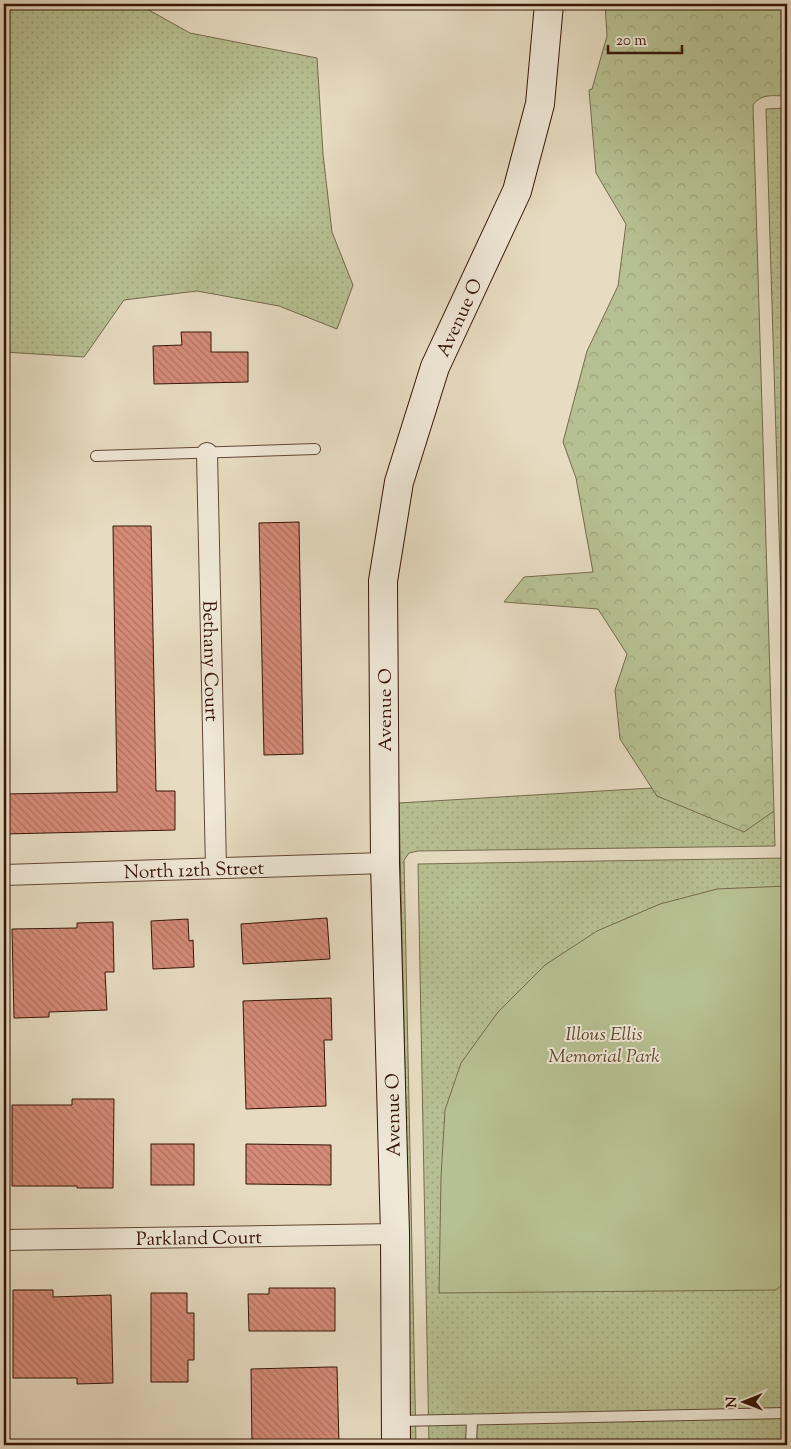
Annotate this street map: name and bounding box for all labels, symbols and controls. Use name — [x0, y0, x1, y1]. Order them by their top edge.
scale bar — [608, 22, 682, 54]
text: 20 m — [616, 31, 647, 52]
street label: Avenue O — [431, 274, 490, 362]
street label: Bethany Court — [194, 600, 224, 722]
street label: Avenue O — [373, 668, 400, 752]
street label: North 12th Street — [123, 856, 265, 887]
park label: Illous Ellis Memorial Park — [548, 1022, 660, 1071]
street label: Avenue O — [380, 1073, 409, 1157]
street label: Parkland Court — [136, 1225, 263, 1254]
north arrow — [718, 1376, 768, 1426]
text: N — [723, 1396, 743, 1408]

